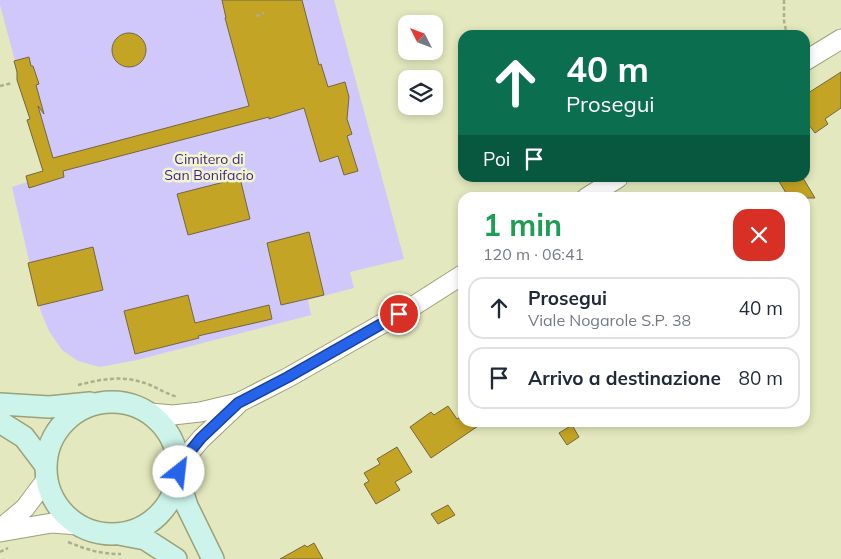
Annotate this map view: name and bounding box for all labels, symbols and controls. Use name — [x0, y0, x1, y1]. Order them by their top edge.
north arrow — [398, 15, 442, 60]
map controls — [398, 15, 443, 115]
text: 40 m — [566, 47, 649, 91]
icon: ahead — [483, 50, 548, 115]
button: layers — [398, 70, 443, 115]
text: Prosegui — [566, 90, 655, 118]
icon: arrive — [520, 145, 548, 173]
text: Poi — [483, 147, 510, 171]
park label: Cimitero di San Bonifacio — [164, 150, 254, 184]
text: 1 min — [483, 206, 562, 244]
button: close — [733, 209, 785, 261]
text: 120 m · 06:41 — [483, 244, 584, 264]
text: Prosegui — [528, 286, 607, 310]
pin — [378, 293, 420, 335]
icon: ahead — [485, 294, 513, 322]
text: 40 m — [739, 296, 783, 320]
icon: arrive — [385, 300, 413, 328]
text: Viale Nogarole S.P. 38 — [528, 310, 691, 330]
icon: arrive — [485, 364, 513, 392]
text: Arrivo a destinazione — [528, 366, 721, 390]
text: 80 m — [739, 366, 783, 390]
position arrow — [152, 445, 204, 497]

